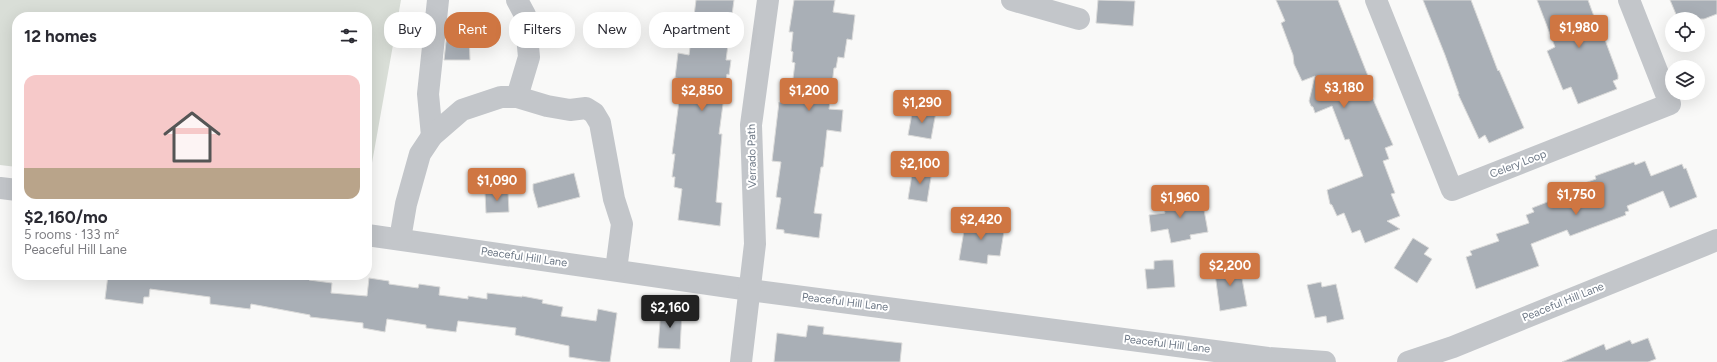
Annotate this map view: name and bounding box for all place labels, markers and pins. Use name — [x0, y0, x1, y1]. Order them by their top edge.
pin: $1,980 — [1546, 15, 1612, 49]
pin: $3,180 — [1311, 75, 1377, 109]
pin: $2,850 — [669, 78, 735, 112]
pin: $1,200 — [776, 78, 842, 112]
pin: $1,290 — [889, 90, 955, 124]
pin: $2,100 — [887, 151, 953, 185]
pin: $1,090 — [464, 168, 530, 202]
pin: $1,750 — [1543, 182, 1609, 216]
pin: $1,960 — [1147, 185, 1213, 219]
pin: $2,420 — [948, 207, 1014, 241]
pin: $2,200 — [1197, 253, 1263, 287]
pin: $2,160 — [637, 295, 703, 329]

